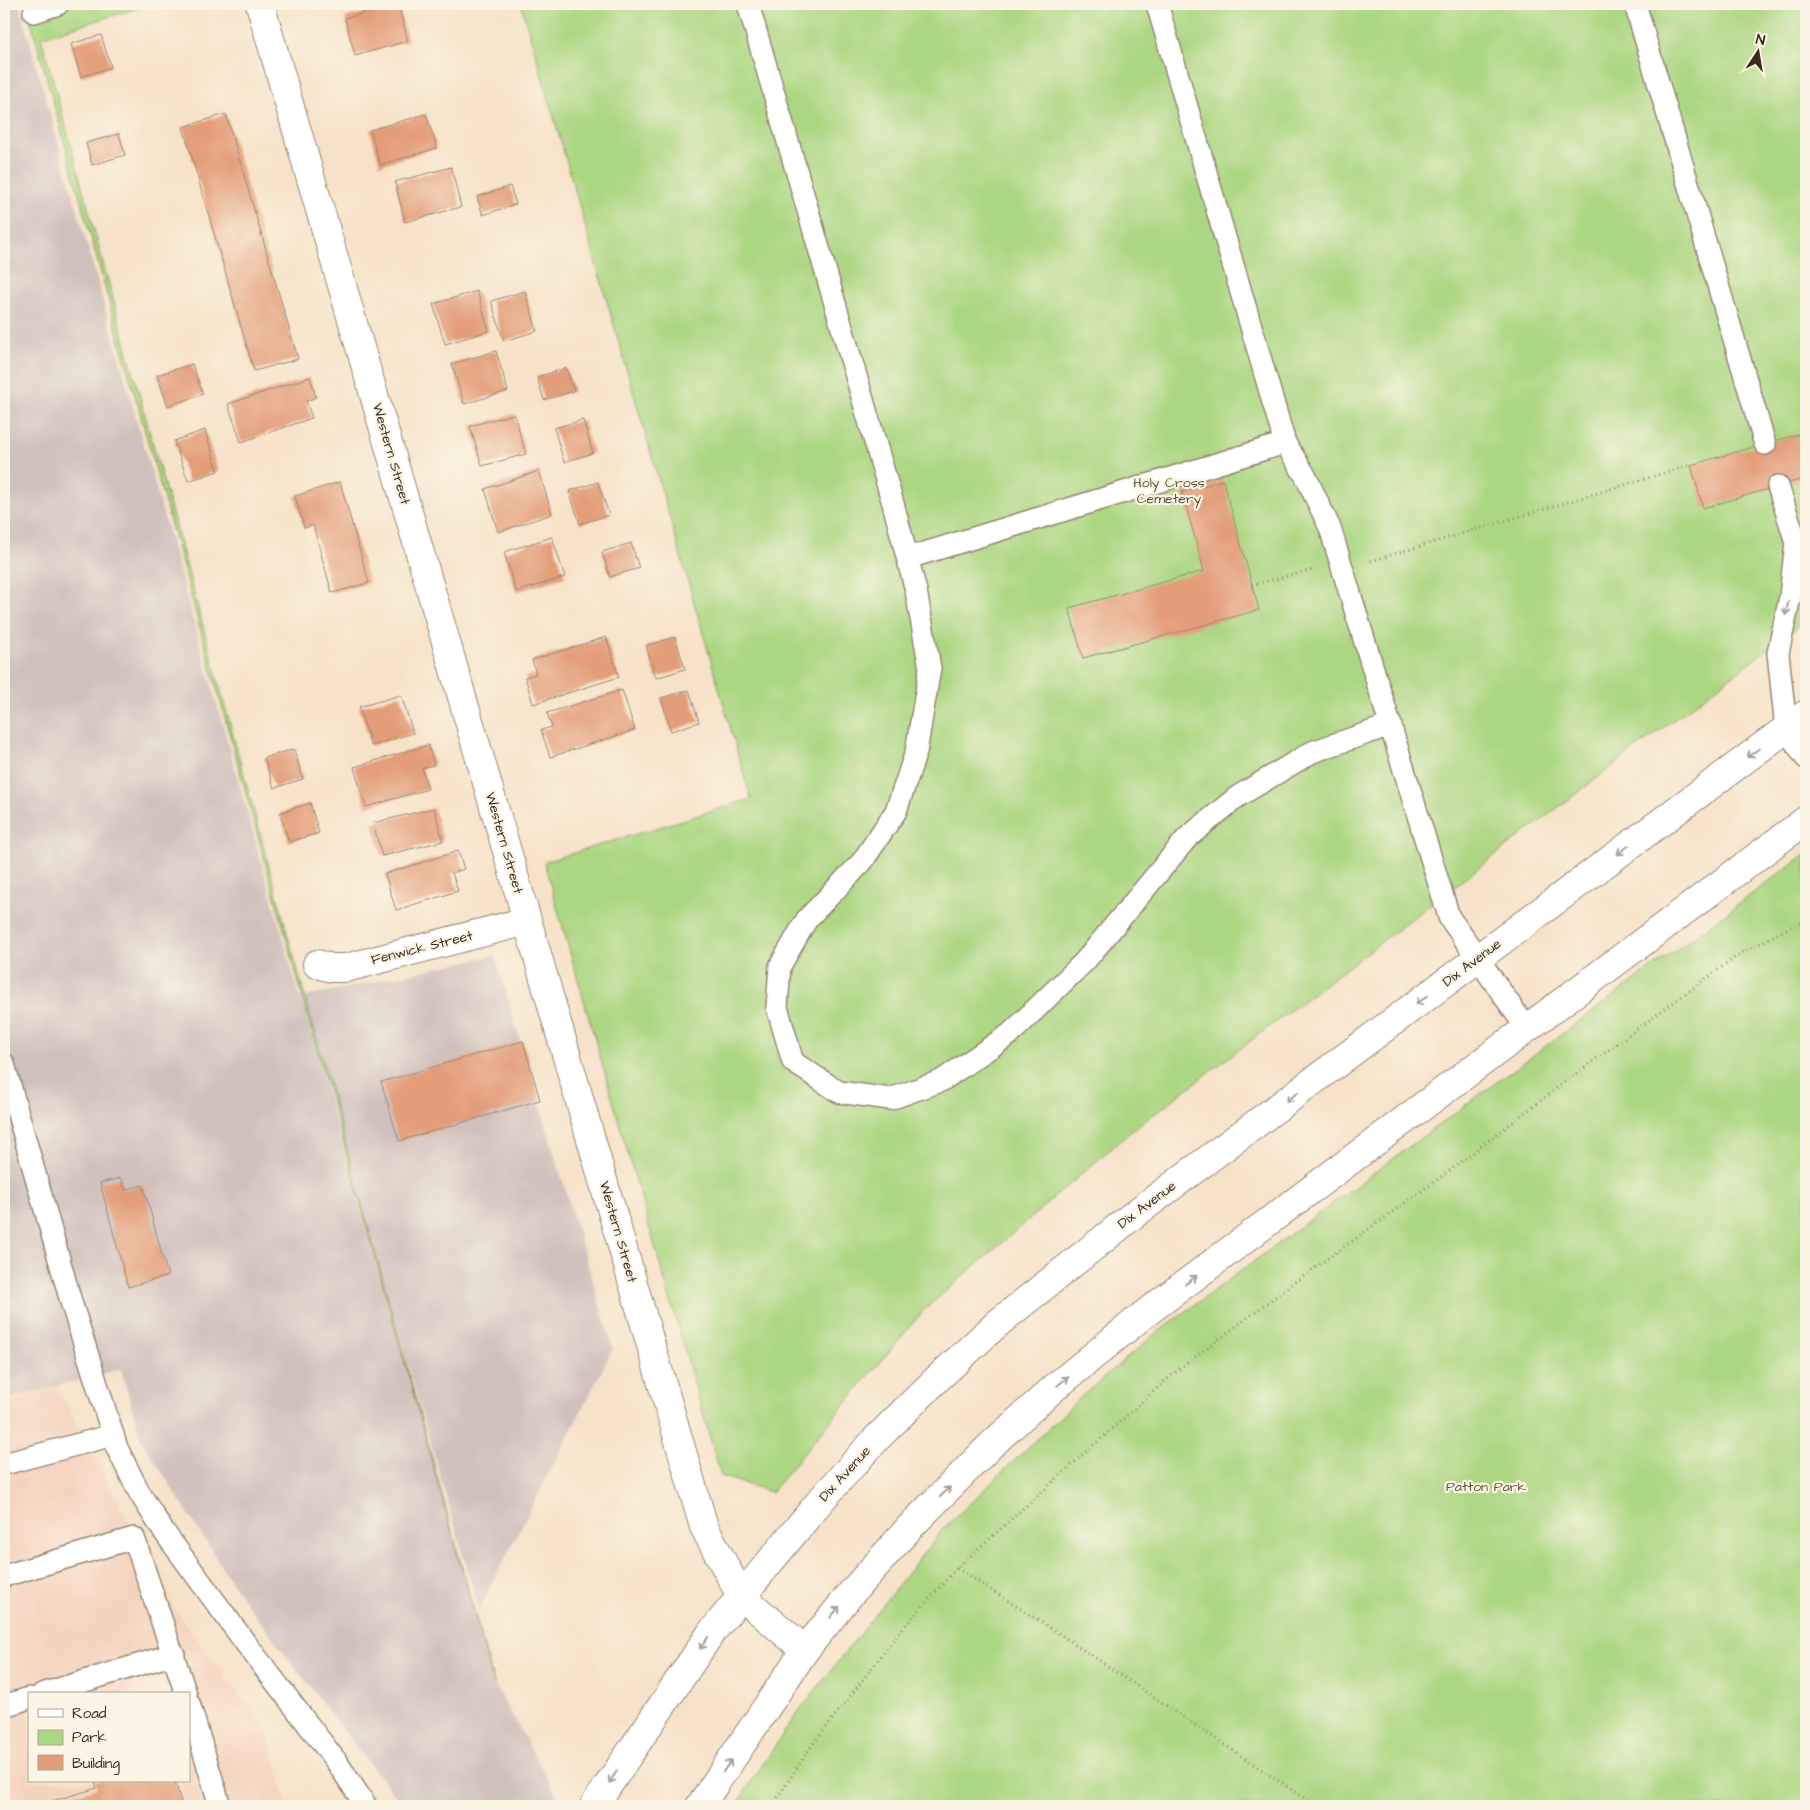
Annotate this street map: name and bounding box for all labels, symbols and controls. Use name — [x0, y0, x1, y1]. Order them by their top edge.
north arrow — [1732, 28, 1782, 78]
text: N — [1754, 30, 1767, 51]
street label: Western Street — [367, 401, 415, 507]
park label: Holy Cross Cemetery — [1133, 473, 1205, 509]
one-way arrow — [1782, 599, 1792, 615]
one-way arrow — [1747, 748, 1760, 759]
street label: Western Street — [480, 790, 528, 896]
one-way arrow — [1617, 845, 1630, 856]
street label: Fenwick Street — [369, 926, 475, 970]
street label: Dix Avenue — [1438, 934, 1506, 992]
one-way arrow — [1415, 995, 1429, 1005]
one-way arrow — [1285, 1092, 1299, 1102]
street label: Dix Avenue — [1113, 1176, 1181, 1234]
street label: Western Street — [594, 1179, 642, 1285]
one-way arrow — [1184, 1275, 1198, 1285]
one-way arrow — [1056, 1376, 1069, 1387]
street label: Dix Avenue — [815, 1441, 876, 1506]
park label: Patton Park — [1446, 1477, 1527, 1497]
one-way arrow — [939, 1486, 951, 1498]
one-way arrow — [830, 1606, 841, 1619]
one-way arrow — [699, 1636, 709, 1650]
legend — [28, 1692, 190, 1782]
text: Road — [72, 1703, 107, 1724]
text: Park — [72, 1727, 107, 1748]
text: Building — [72, 1753, 120, 1775]
one-way arrow — [722, 1759, 732, 1773]
one-way arrow — [607, 1770, 617, 1784]

